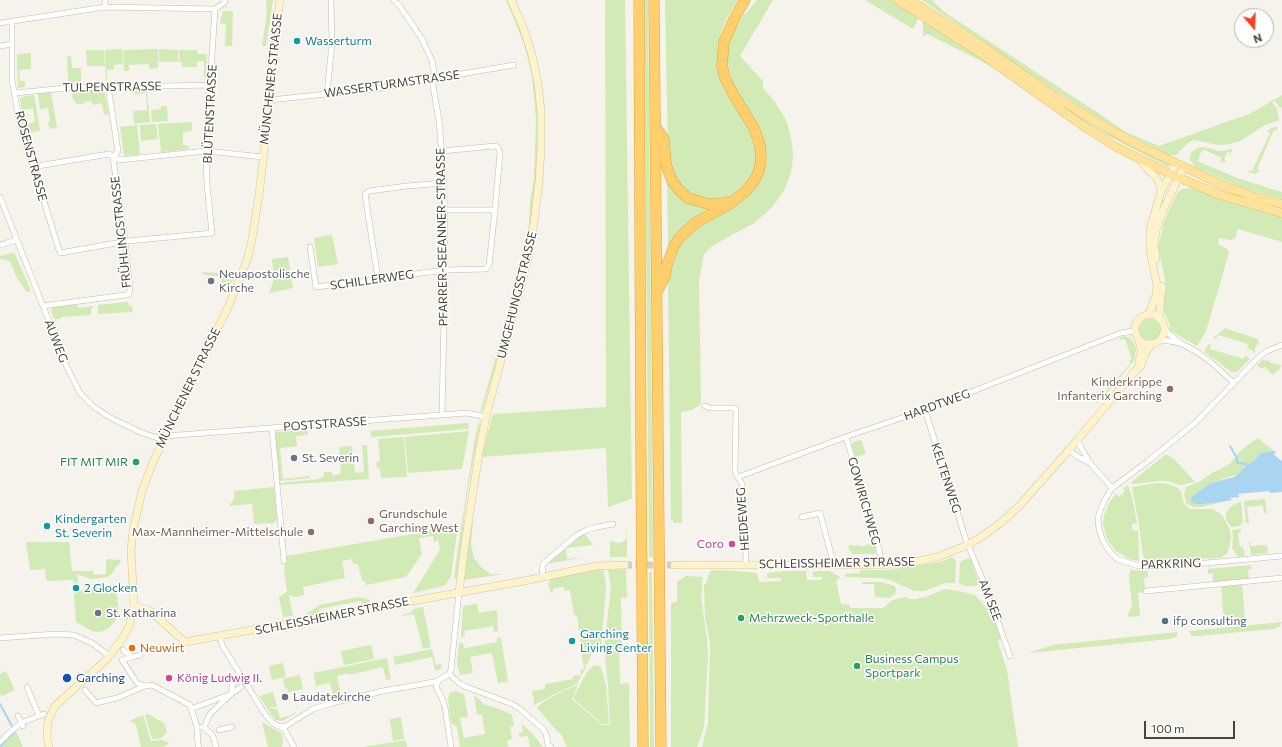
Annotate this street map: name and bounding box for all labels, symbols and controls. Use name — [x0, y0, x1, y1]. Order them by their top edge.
north arrow — [1234, 8, 1274, 48]
street label: MÜNCHENER STRASSE — [257, 13, 285, 145]
text: N — [1252, 31, 1264, 46]
place label: Wasserturm — [305, 34, 372, 48]
marker: Wasserturm — [292, 36, 302, 46]
street label: BLÜTENSTRASSE — [200, 64, 220, 164]
street label: WASSERTURMSTRASSE — [323, 67, 461, 101]
street label: TULPENSTRASSE — [62, 79, 162, 95]
street label: ROSENSTRASSE — [12, 109, 50, 203]
street label: PFARRER-SEEANNER-STRASSE — [433, 148, 451, 326]
street label: FRÜHLINGSTRASSE — [108, 175, 134, 289]
street label: UMGEHUNGSSTRASSE — [494, 230, 540, 360]
place label: Neuapostolische Kirche — [219, 267, 310, 295]
street label: SCHILLERWEG — [329, 267, 415, 293]
marker: Neuapostolische Kirche — [206, 276, 216, 286]
street label: AUWEG — [41, 317, 71, 365]
street label: MÜNCHENER STRASSE — [153, 325, 223, 451]
place label: Kinderkrippe Infanterix Garching — [1057, 375, 1162, 403]
marker: Kinderkrippe Infanterix Garching — [1165, 384, 1175, 394]
street label: HARDTWEG — [902, 386, 972, 424]
street label: POSTSTRASSE — [283, 414, 367, 434]
street label: KELTENWEG — [928, 441, 964, 515]
place label: St. Severin — [302, 451, 359, 465]
marker: St. Severin — [289, 453, 299, 463]
place label: FIT MIT MIR — [60, 455, 128, 469]
street label: GOWIRICHWEG — [845, 455, 883, 547]
marker: FIT MIT MIR — [131, 457, 141, 467]
street label: HEIDEWEG — [734, 487, 752, 551]
place label: Grundschule Garching West — [379, 507, 458, 535]
place label: Kindergarten St. Severin — [55, 512, 127, 540]
marker: Grundschule Garching West — [366, 516, 376, 526]
marker: Kindergarten St. Severin — [42, 521, 52, 531]
place label: Max-Mannheimer-Mittelschule — [132, 525, 303, 539]
marker: Max-Mannheimer-Mittelschule — [306, 527, 316, 537]
place label: Coro — [697, 537, 724, 551]
marker: Coro — [727, 539, 737, 549]
street label: SCHLEISSHEIMER STRASSE — [759, 554, 915, 572]
street label: PARKRING — [1141, 556, 1201, 572]
street label: AM SEE — [976, 577, 1004, 623]
place label: 2 Glocken — [84, 581, 137, 595]
marker: 2 Glocken — [71, 583, 81, 593]
street label: SCHLEISSHEIMER STRASSE — [254, 594, 410, 638]
place label: St. Katharina — [106, 606, 176, 620]
marker: St. Katharina — [93, 608, 103, 618]
place label: Mehrzweck-Sporthalle — [749, 611, 874, 625]
marker: Mehrzweck-Sporthalle — [736, 613, 746, 623]
place label: ifp consulting — [1173, 614, 1247, 628]
marker: ifp consulting — [1160, 616, 1170, 626]
place label: Garching Living Center — [580, 627, 652, 655]
marker: Garching Living Center — [567, 636, 577, 646]
place label: Neuwirt — [140, 641, 184, 655]
marker: Neuwirt — [127, 643, 137, 653]
place label: Business Campus Sportpark — [865, 652, 959, 680]
marker: Business Campus Sportpark — [852, 661, 862, 671]
place label: Garching — [76, 671, 125, 685]
place label: König Ludwig II. — [177, 671, 262, 685]
marker: Garching — [61, 672, 73, 684]
marker: König Ludwig II. — [164, 673, 174, 683]
place label: Laudatekirche — [293, 690, 371, 704]
marker: Laudatekirche — [280, 692, 290, 702]
scale bar — [1146, 713, 1237, 739]
text: 100 m — [1151, 721, 1185, 735]

